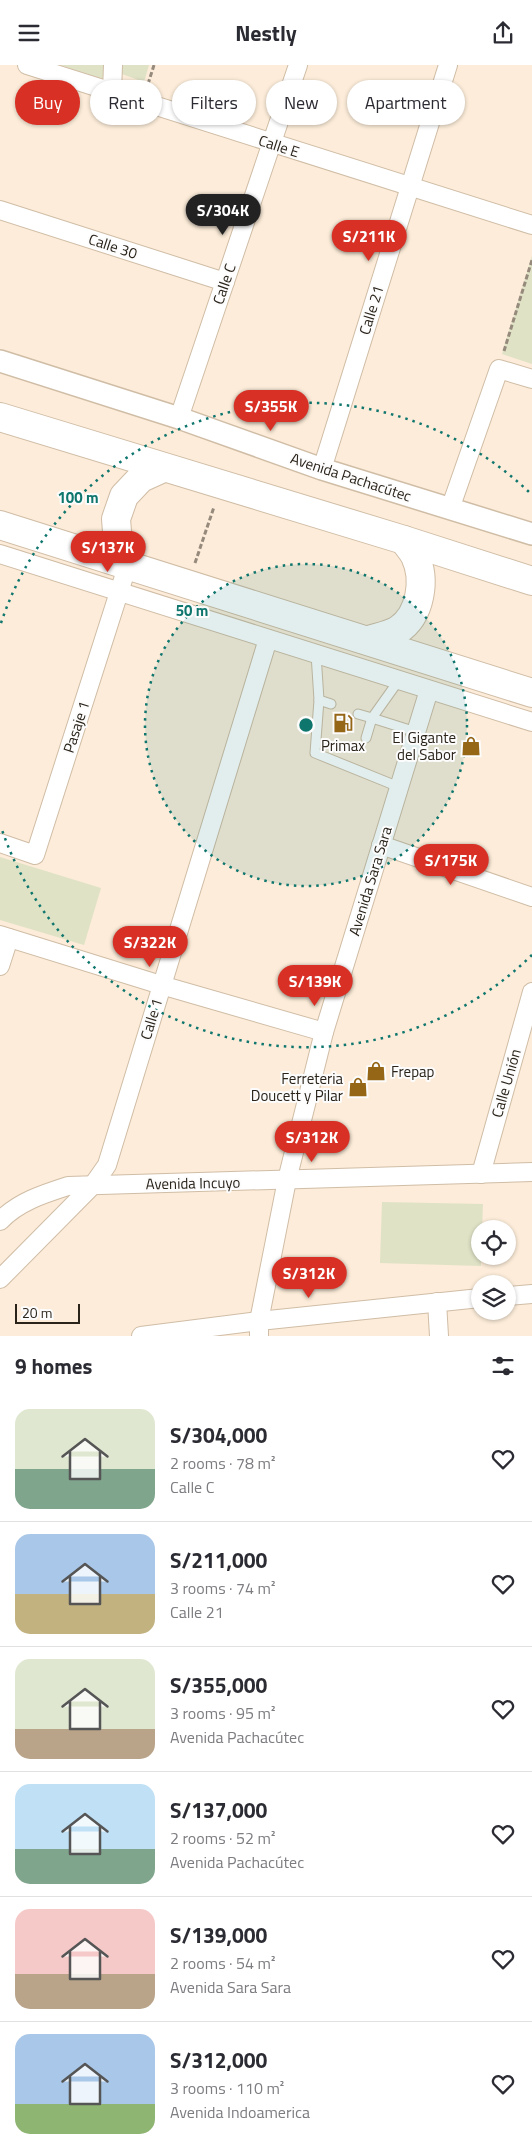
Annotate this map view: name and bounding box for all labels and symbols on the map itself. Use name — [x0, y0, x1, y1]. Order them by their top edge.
street label: Calle E — [256, 129, 302, 163]
pin: S/304K — [182, 193, 264, 236]
pin: S/211K — [328, 219, 410, 262]
street label: Calle 30 — [86, 227, 140, 265]
street label: Calle C — [206, 261, 242, 307]
street label: Calle 21 — [353, 283, 389, 337]
pin: S/355K — [230, 389, 312, 432]
street label: Avenida Pachacútec — [288, 447, 414, 507]
text: 100 m — [57, 486, 99, 509]
pin: S/137K — [67, 531, 149, 573]
text: 50 m — [176, 599, 208, 622]
street label: Pasaje 1 — [57, 698, 95, 756]
fuel station icon: Primax — [332, 712, 354, 734]
centre of rings — [297, 716, 315, 734]
place label: El Gigante del Sabor — [392, 726, 456, 766]
place label: Primax — [321, 734, 365, 757]
shop icon: El Gigante del Sabor — [460, 735, 482, 757]
street label: Avenida Sara Sara — [342, 823, 398, 939]
pin: S/175K — [410, 843, 492, 886]
pin: S/322K — [109, 925, 191, 968]
pin: S/139K — [274, 965, 356, 1007]
street label: Calle 1 — [134, 996, 168, 1042]
street label: Calle Unión — [485, 1046, 527, 1120]
shop icon: Frepap — [365, 1060, 387, 1082]
place label: Frepap — [391, 1060, 435, 1083]
place label: Ferreteria Doucett y Pilar — [251, 1067, 343, 1107]
shop icon: Ferreteria Doucett y Pilar — [347, 1076, 369, 1098]
pin: S/312K — [271, 1121, 353, 1163]
street label: Avenida Incuyo — [145, 1171, 241, 1195]
pin: S/312K — [268, 1257, 350, 1299]
scale bar — [15, 1301, 80, 1324]

